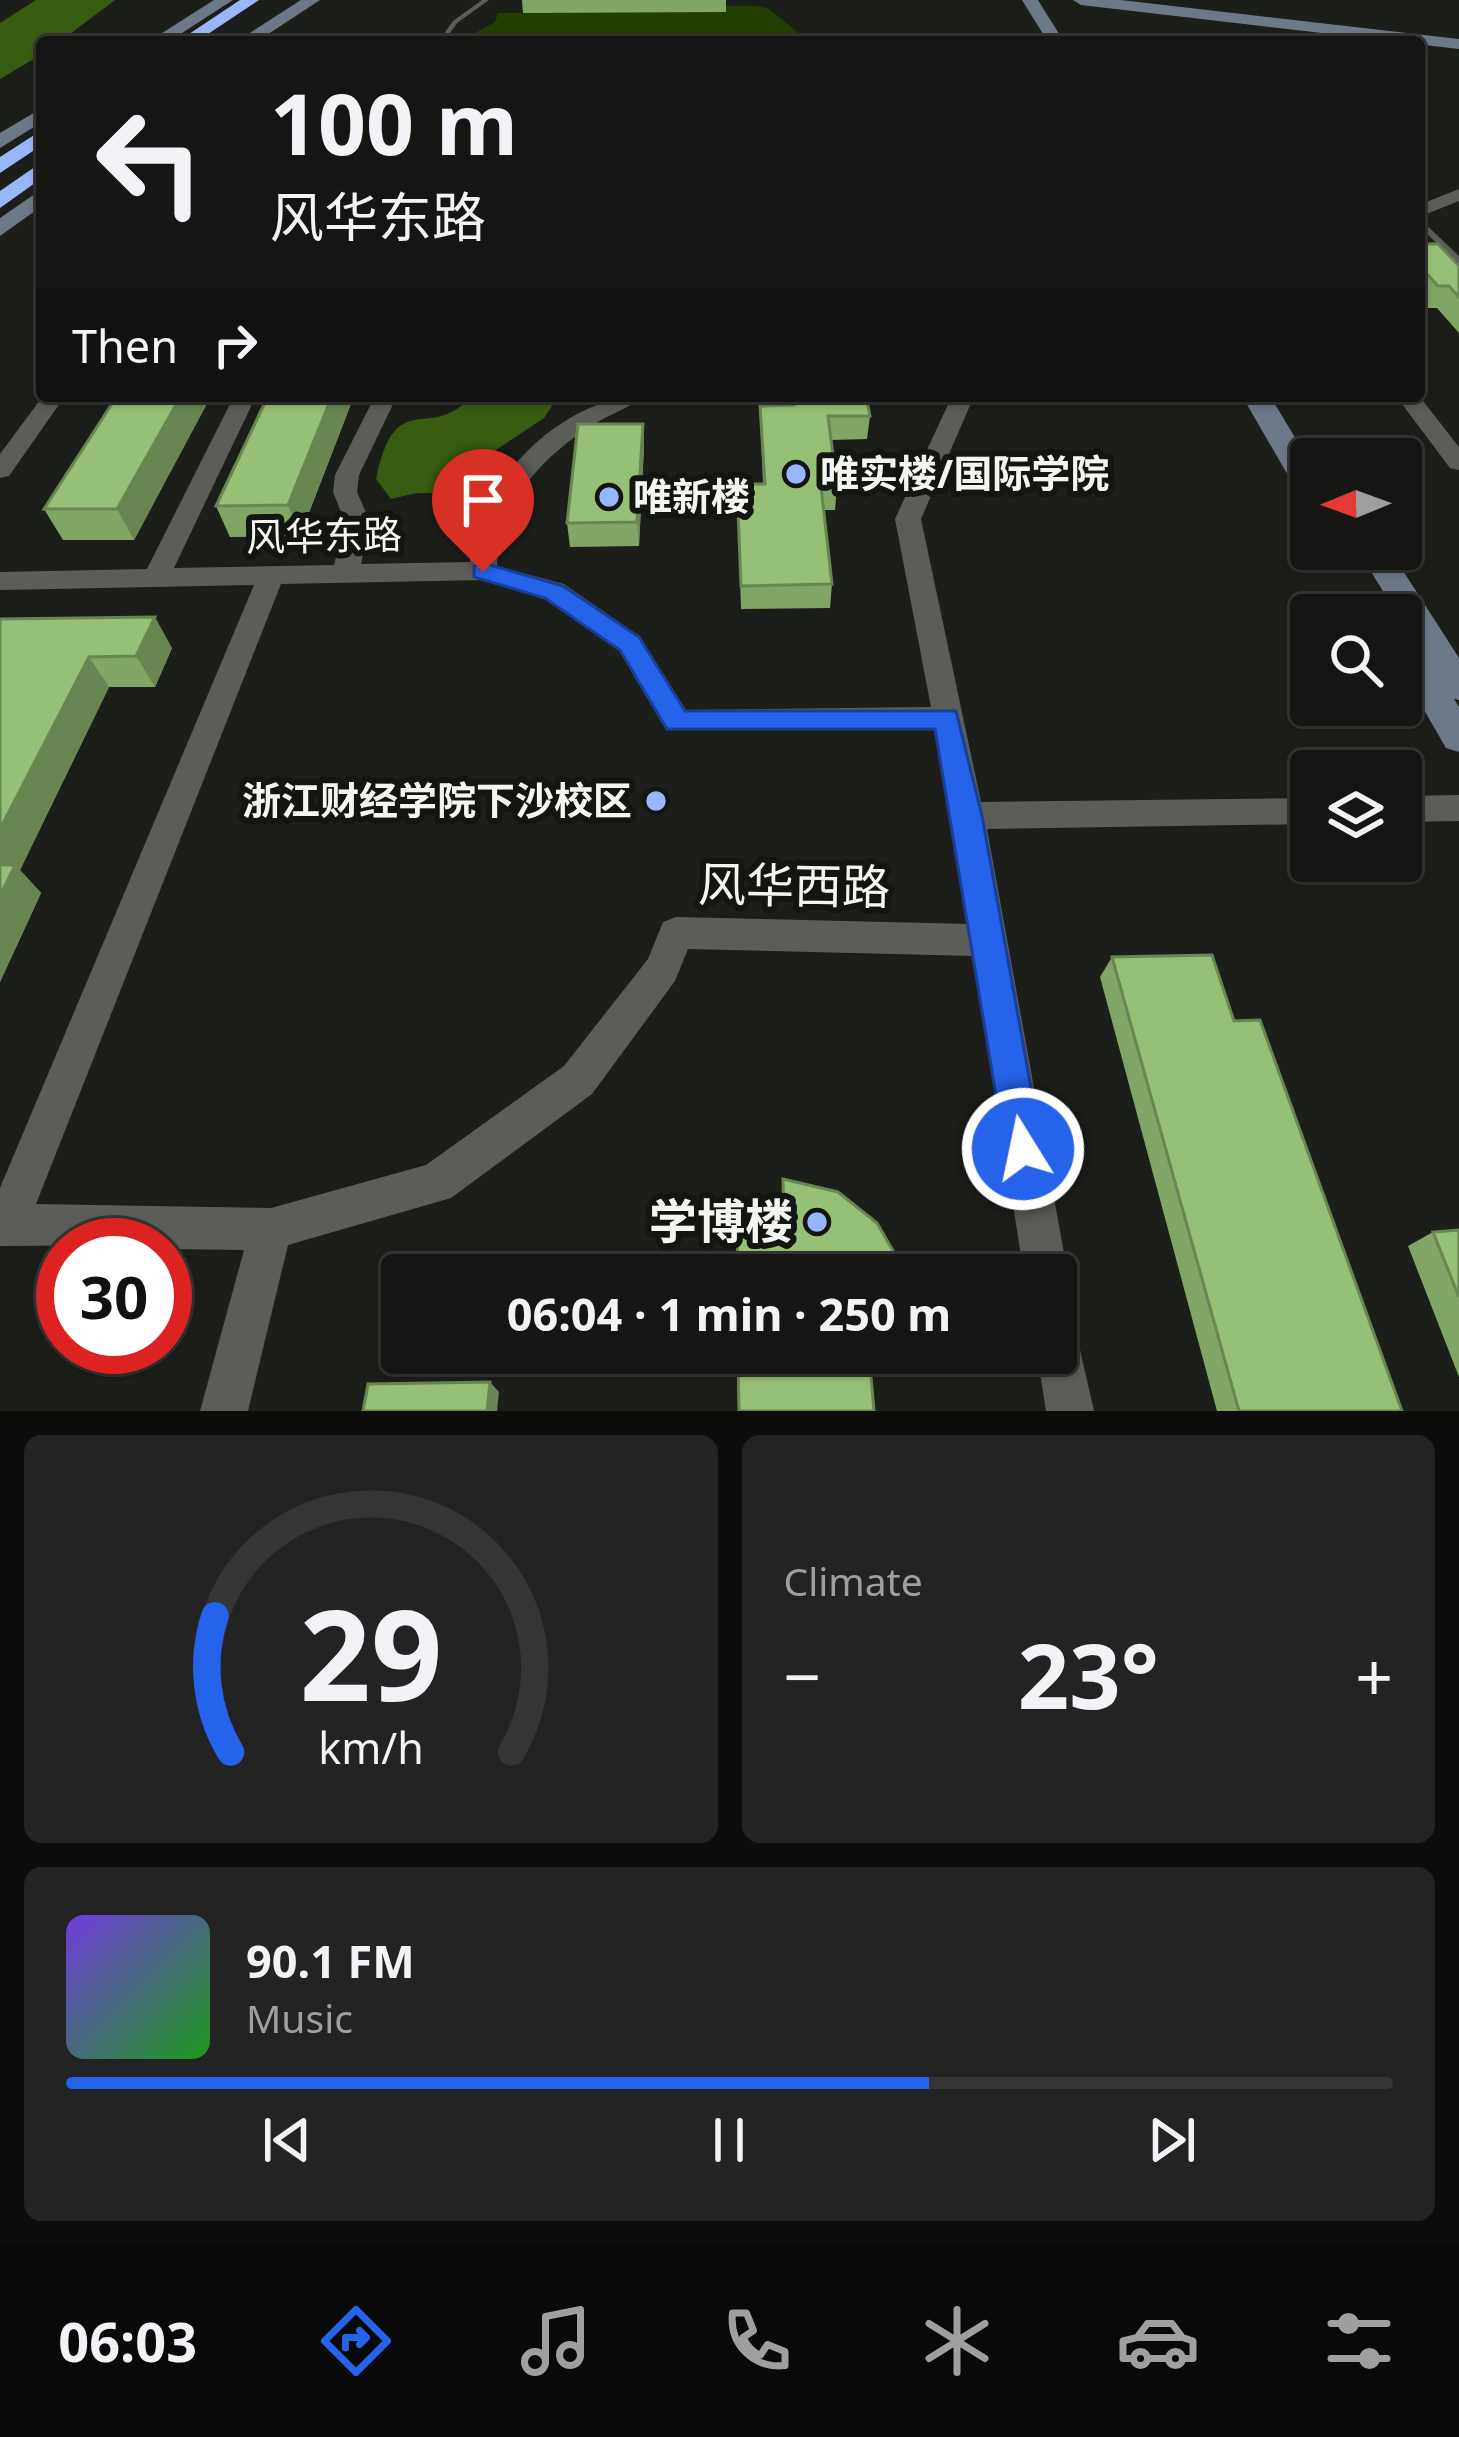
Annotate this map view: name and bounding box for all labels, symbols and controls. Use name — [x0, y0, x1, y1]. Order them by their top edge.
text: 100 m — [270, 65, 518, 180]
icon: left — [72, 84, 228, 240]
text: 风华东路 — [270, 179, 486, 253]
icon: right — [202, 312, 268, 378]
text: Then — [72, 315, 178, 376]
north arrow — [1290, 438, 1422, 570]
map controls — [1290, 438, 1422, 882]
place label: 唯实楼/国际学院 — [820, 446, 1109, 499]
pin — [432, 449, 534, 572]
marker: 唯实楼/国际学院 — [783, 461, 809, 487]
icon: arrive — [450, 467, 516, 533]
place label: 唯新楼 — [633, 469, 750, 522]
marker: 唯新楼 — [596, 484, 622, 510]
street label: 风华东路 — [246, 507, 402, 562]
button: search — [1290, 594, 1422, 726]
button: layers — [1290, 750, 1422, 882]
place label: 浙江财经学院下沙校区 — [242, 773, 632, 826]
marker: 浙江财经学院下沙校区 — [643, 788, 669, 814]
street label: 风华西路 — [697, 850, 891, 919]
position arrow — [960, 1086, 1086, 1212]
place label: 学博楼 — [649, 1188, 793, 1253]
marker: 学博楼 — [804, 1209, 830, 1235]
speed limit sign: 30 — [36, 1218, 192, 1374]
text: 06:04 · 1 min · 250 m — [507, 1283, 951, 1344]
text: Climate — [784, 1554, 923, 1607]
text: 29 — [299, 1568, 442, 1738]
text: 23° — [1018, 1613, 1159, 1735]
text: − — [784, 1630, 821, 1720]
text: + — [1355, 1630, 1393, 1720]
text: km/h — [318, 1718, 423, 1777]
text: 90.1 FM — [246, 1930, 415, 1991]
text: Music — [246, 1991, 353, 2044]
icon: previous — [254, 2107, 320, 2173]
icon: pause — [696, 2107, 762, 2173]
icon: next — [1139, 2107, 1205, 2173]
icon: directions — [314, 2299, 398, 2383]
icon: music — [514, 2299, 598, 2383]
icon: phone — [715, 2299, 799, 2383]
icon: climate — [915, 2299, 999, 2383]
icon: car — [1116, 2299, 1200, 2383]
icon: filters — [1317, 2299, 1401, 2383]
text: 06:03 — [58, 2304, 197, 2378]

